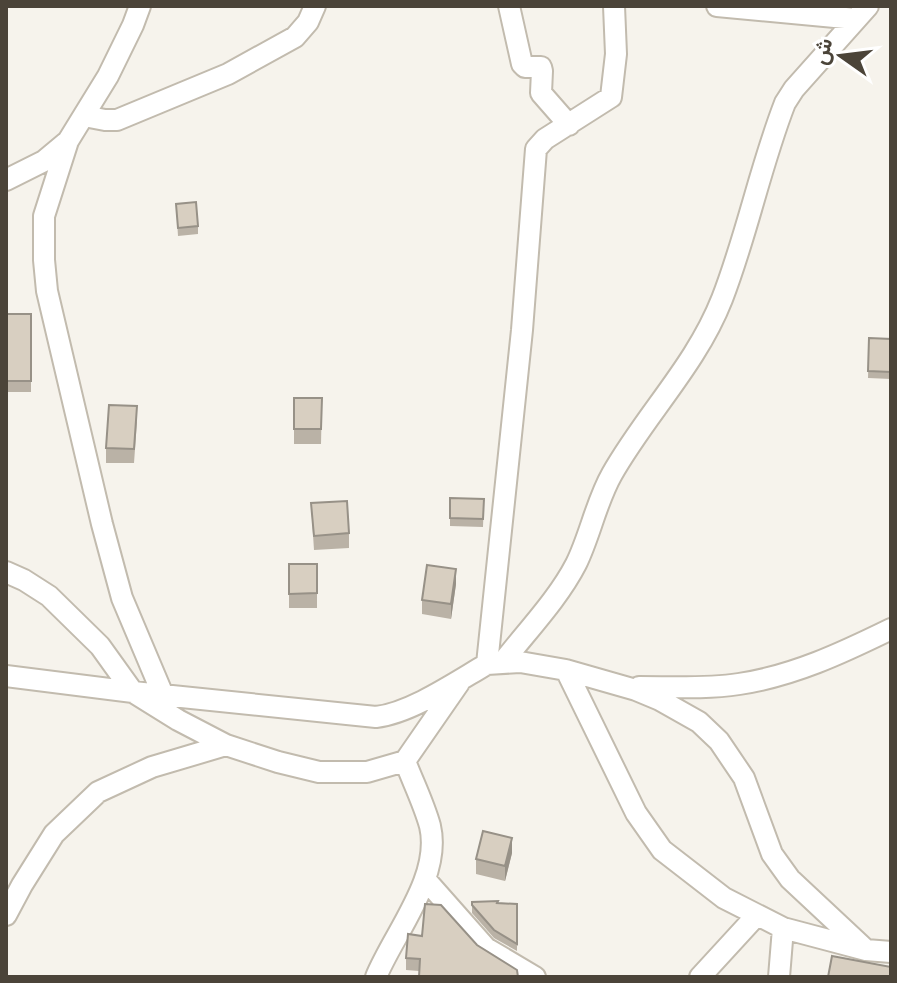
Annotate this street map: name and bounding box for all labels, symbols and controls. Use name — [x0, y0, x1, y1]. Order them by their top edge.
north arrow — [801, 16, 881, 96]
text: ش — [803, 34, 838, 67]

